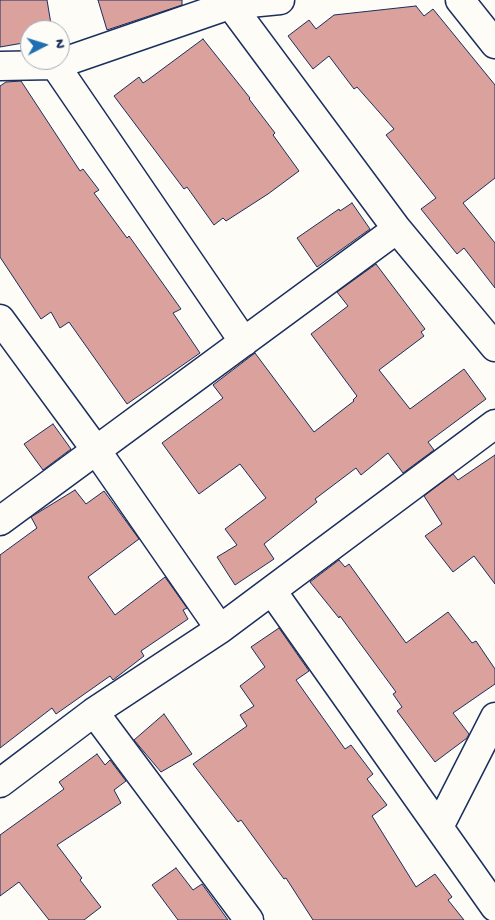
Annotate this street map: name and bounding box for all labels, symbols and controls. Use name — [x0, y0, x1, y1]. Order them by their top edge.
north arrow — [20, 20, 70, 70]
text: N — [51, 38, 68, 49]

